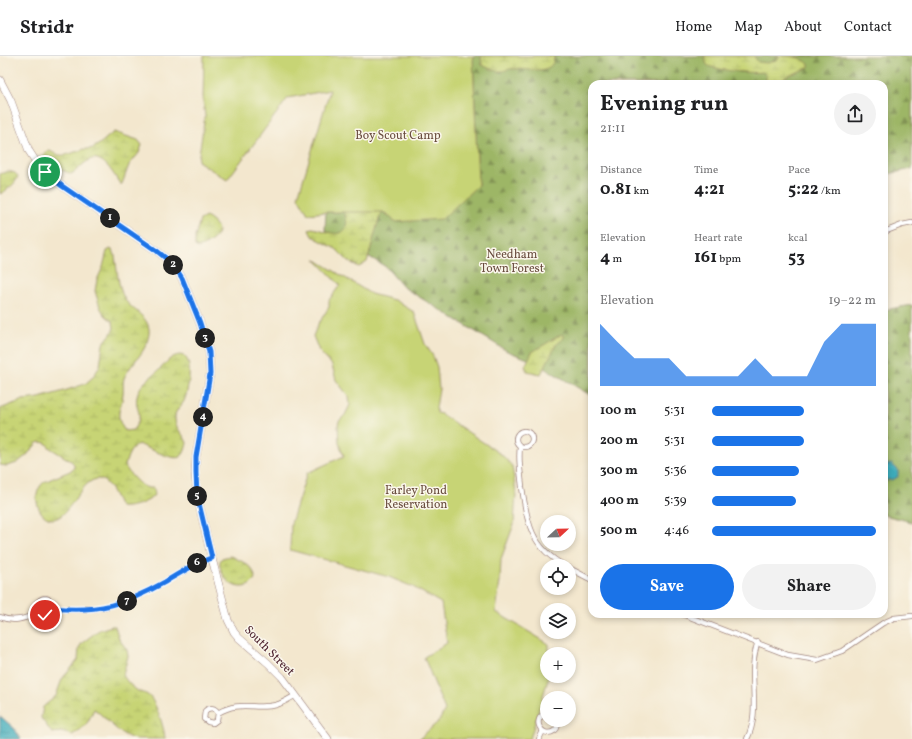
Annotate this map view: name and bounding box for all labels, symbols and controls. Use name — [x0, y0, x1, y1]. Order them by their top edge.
text: Stridr — [20, 15, 74, 41]
text: Home — [675, 18, 712, 37]
text: Map — [734, 18, 762, 37]
text: About — [784, 18, 822, 37]
text: Contact — [844, 18, 892, 37]
text: Evening run — [600, 89, 729, 120]
button: share — [834, 93, 876, 135]
text: 21:11 — [600, 120, 625, 138]
park label: Boy Scout Camp — [355, 128, 441, 144]
pin — [28, 155, 62, 189]
icon: arrive — [34, 161, 56, 183]
text: Distance — [600, 163, 642, 178]
text: Time — [694, 163, 718, 178]
text: Pace — [788, 163, 810, 178]
text: 0.81 — [600, 178, 631, 201]
text: 4:21 — [694, 178, 725, 201]
text: 5:22 — [788, 178, 819, 201]
text: km — [631, 184, 649, 199]
text: /km — [819, 184, 841, 199]
pin: 1 — [100, 208, 120, 228]
text: 1 — [108, 210, 112, 225]
text: Elevation — [600, 231, 646, 246]
text: Heart rate — [694, 231, 743, 246]
text: kcal — [788, 231, 808, 246]
text: 4 — [600, 246, 610, 269]
text: 161 — [694, 246, 717, 269]
text: 53 — [788, 246, 805, 269]
park label: Needham Town Forest — [480, 247, 544, 277]
text: m — [610, 252, 622, 267]
text: bpm — [717, 252, 741, 267]
pin: 2 — [163, 255, 183, 275]
text: 2 — [170, 257, 176, 272]
text: Elevation — [600, 292, 654, 310]
text: 19–22 m — [828, 292, 876, 310]
pin: 3 — [195, 328, 215, 348]
text: 3 — [202, 330, 208, 345]
text: 100 m — [600, 402, 637, 420]
text: 5:31 — [664, 402, 685, 420]
pin: 4 — [193, 407, 213, 427]
text: 4 — [200, 409, 206, 424]
text: 200 m — [600, 432, 638, 450]
text: 5:31 — [664, 432, 685, 450]
text: 300 m — [600, 462, 638, 480]
text: 5:36 — [664, 462, 687, 480]
park label: Farley Pond Reservation — [384, 483, 448, 513]
pin: 5 — [187, 486, 207, 506]
text: 5 — [194, 488, 200, 503]
text: 400 m — [600, 492, 639, 510]
text: 5:39 — [664, 492, 686, 510]
north arrow — [540, 515, 576, 551]
map controls — [540, 515, 576, 727]
text: 500 m — [600, 522, 637, 540]
text: 4:46 — [664, 522, 689, 540]
pin: 6 — [187, 553, 207, 573]
text: 6 — [194, 555, 200, 570]
button: locate — [540, 559, 576, 595]
button: Save — [600, 564, 734, 610]
button: Share — [742, 564, 876, 610]
pin: 7 — [117, 591, 137, 611]
text: 7 — [124, 593, 130, 608]
pin — [28, 598, 62, 632]
button: layers — [540, 603, 576, 639]
icon: check — [34, 604, 56, 626]
street label: South Street — [240, 622, 298, 680]
button: + — [540, 647, 576, 683]
button: − — [540, 691, 576, 727]

